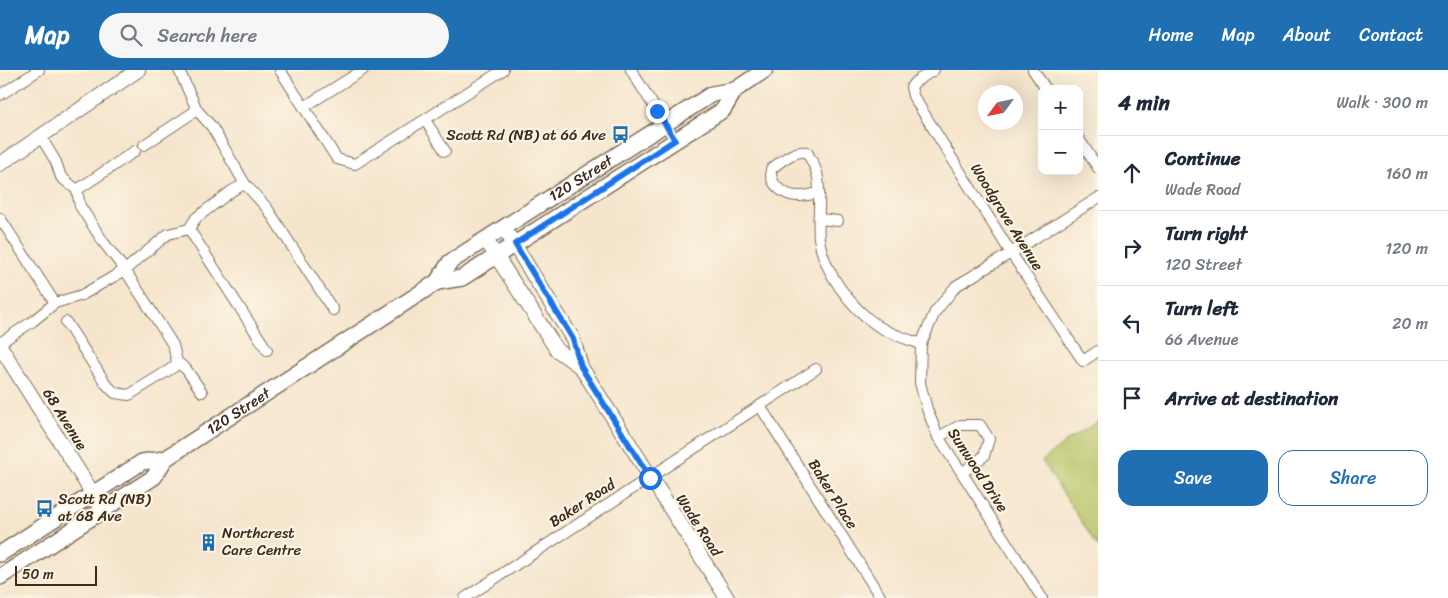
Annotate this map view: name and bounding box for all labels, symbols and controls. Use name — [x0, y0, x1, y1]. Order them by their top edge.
search box — [99, 13, 449, 58]
text: Map — [25, 14, 69, 56]
text: Search here — [157, 19, 257, 52]
text: Home — [1149, 19, 1194, 51]
text: Map — [1222, 19, 1255, 51]
text: About — [1283, 19, 1331, 51]
text: Contact — [1359, 19, 1423, 51]
icon: search — [117, 21, 145, 49]
text: 4 min — [1118, 84, 1170, 122]
north arrow — [978, 85, 1023, 130]
map controls — [1038, 85, 1083, 175]
button: + — [1038, 85, 1083, 130]
text: Walk · 300 m — [1337, 88, 1428, 117]
route end — [646, 100, 669, 123]
place label: Scott Rd (NB) at 66 Ave — [446, 122, 606, 148]
bus stop icon: Scott Rd (NB) at 66 Ave — [610, 125, 630, 145]
button: − — [1038, 130, 1083, 175]
text: Continue — [1165, 142, 1241, 175]
street label: 120 Street — [543, 147, 619, 209]
street label: Woodgrove Avenue — [963, 158, 1051, 276]
icon: ahead — [1118, 159, 1146, 187]
text: 160 m — [1385, 159, 1428, 188]
text: Wade Road — [1165, 175, 1240, 204]
text: Turn right — [1165, 217, 1247, 250]
icon: right — [1118, 234, 1146, 262]
text: 120 m — [1385, 234, 1428, 263]
text: 120 Street — [1165, 250, 1242, 279]
text: Turn left — [1165, 292, 1238, 325]
icon: left — [1118, 309, 1146, 337]
text: 20 m — [1392, 309, 1428, 338]
text: 66 Avenue — [1165, 325, 1238, 354]
street label: 120 Street — [201, 380, 277, 442]
text: Arrive at destination — [1165, 382, 1338, 415]
street label: 68 Avenue — [36, 383, 94, 455]
icon: arrive — [1118, 384, 1146, 412]
street label: Sunwood Drive — [941, 422, 1015, 518]
button: Save — [1118, 450, 1268, 506]
button: Share — [1278, 450, 1428, 506]
street label: Baker Place — [801, 454, 865, 534]
route start — [639, 467, 662, 490]
street label: Baker Road — [544, 471, 621, 534]
place label: Scott Rd (NB) at 68 Ave — [58, 486, 151, 529]
street label: Wade Road — [669, 488, 730, 563]
bus stop icon: Scott Rd (NB) at 68 Ave — [34, 498, 54, 518]
place label: Northcrest Care Centre — [222, 520, 302, 563]
building icon: Northcrest Care Centre — [198, 532, 218, 552]
text: 50 m — [22, 562, 54, 587]
scale bar — [15, 563, 98, 586]

